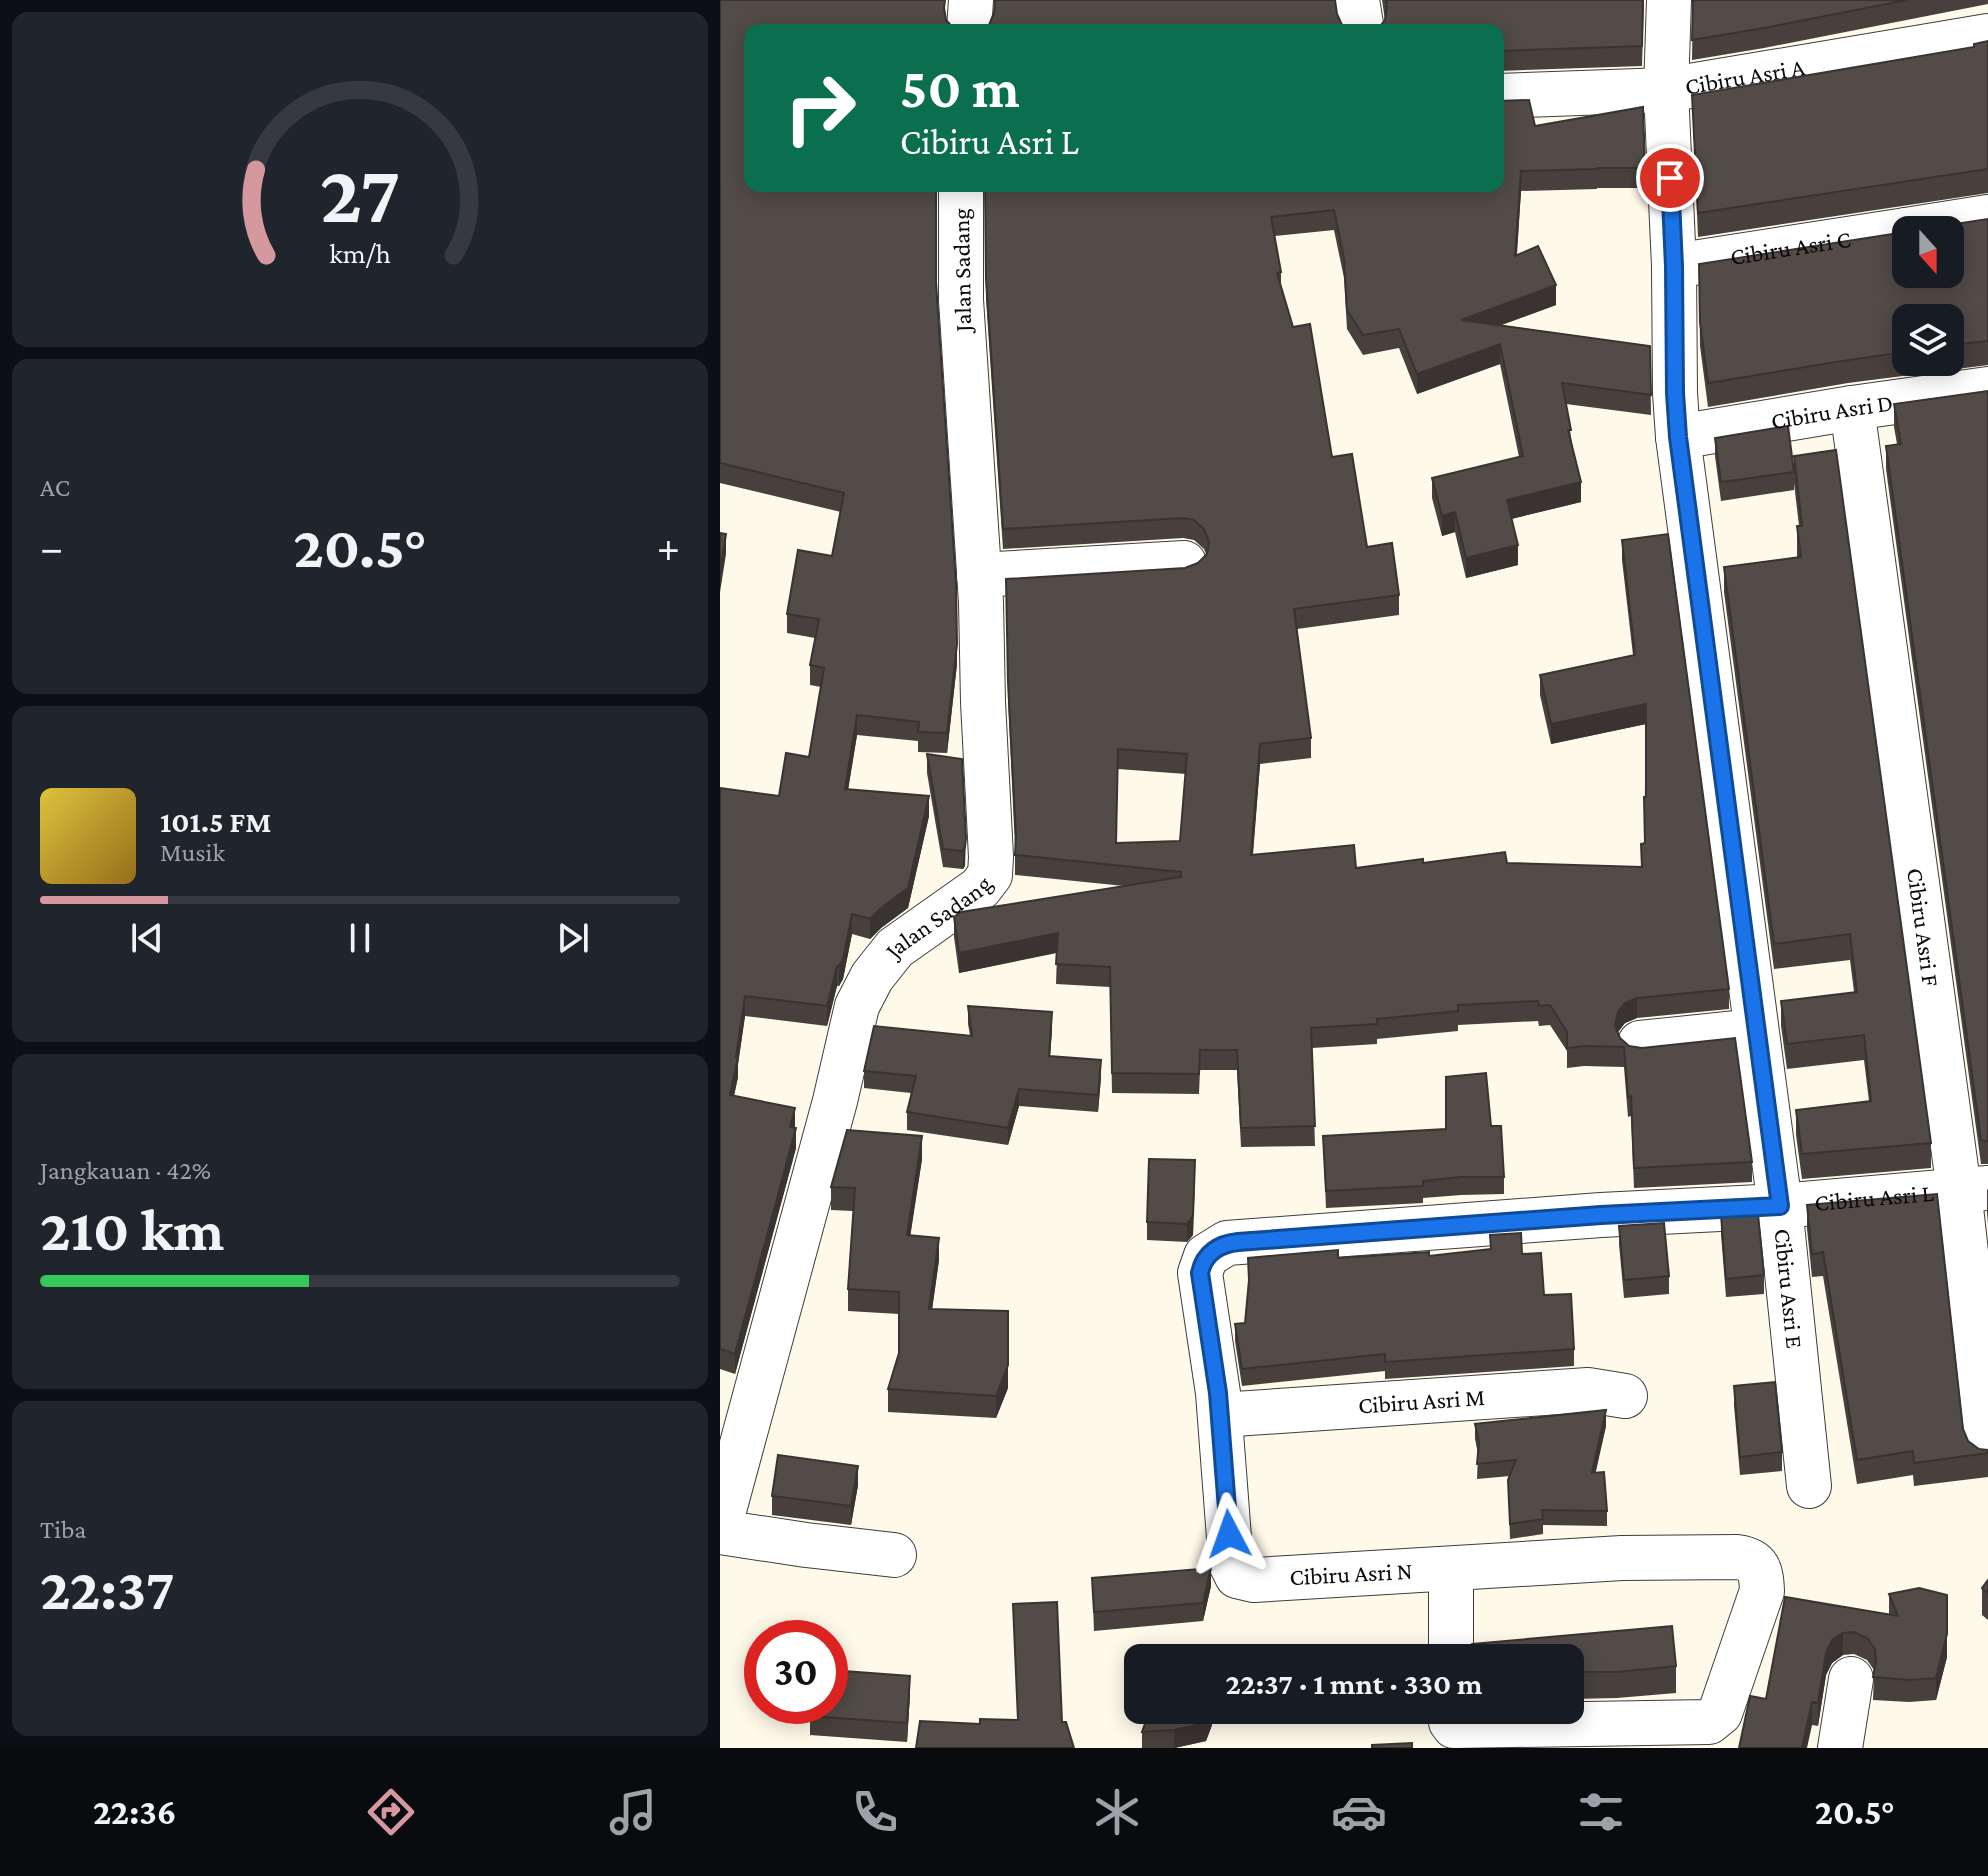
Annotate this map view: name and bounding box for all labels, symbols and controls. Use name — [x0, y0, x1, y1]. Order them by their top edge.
street label: Cibiru Asri A — [1683, 53, 1807, 100]
icon: right — [768, 56, 872, 160]
text: 50 m — [900, 57, 1020, 119]
text: Cibiru Asri L — [900, 122, 1079, 162]
pin — [1636, 144, 1704, 212]
text: 27 — [320, 146, 400, 239]
icon: arrive — [1648, 156, 1692, 200]
street label: Jalan Sadang — [947, 208, 976, 334]
north arrow — [1892, 216, 1964, 288]
map controls — [1892, 216, 1964, 376]
street label: Cibiru Asri C — [1729, 225, 1853, 270]
text: km/h — [329, 237, 391, 269]
button: layers — [1892, 304, 1964, 376]
street label: Cibiru Asri D — [1769, 388, 1895, 434]
text: AC — [40, 473, 70, 502]
text: 20.5° — [293, 513, 427, 580]
text: − — [40, 523, 63, 571]
text: + — [657, 523, 680, 571]
text: 101.5 FM — [160, 805, 271, 838]
text: Musik — [160, 838, 225, 867]
street label: Cibiru Asri F — [1902, 866, 1945, 988]
street label: Jalan Sadang — [878, 870, 997, 964]
icon: previous — [125, 916, 169, 960]
icon: pause — [338, 916, 382, 960]
icon: next — [551, 916, 595, 960]
text: Jangkauan · 42% — [40, 1156, 211, 1185]
street label: Cibiru Asri L — [1813, 1179, 1935, 1216]
text: 210 km — [40, 1196, 224, 1263]
street label: Cibiru Asri E — [1769, 1227, 1809, 1350]
street label: Cibiru Asri M — [1357, 1383, 1486, 1419]
position arrow — [1187, 1492, 1271, 1576]
text: Tiba — [40, 1515, 86, 1544]
text: 22:37 — [40, 1555, 175, 1622]
street label: Cibiru Asri N — [1289, 1557, 1413, 1590]
speed limit sign: 30 — [744, 1620, 848, 1724]
text: 22:37 · 1 mnt · 330 m — [1226, 1667, 1482, 1700]
icon: directions — [363, 1784, 419, 1840]
icon: music — [605, 1784, 661, 1840]
icon: phone — [847, 1784, 903, 1840]
icon: climate — [1089, 1784, 1145, 1840]
icon: car — [1331, 1784, 1387, 1840]
icon: filters — [1573, 1784, 1629, 1840]
text: 22:36 — [93, 1792, 176, 1832]
text: 20.5° — [1815, 1792, 1895, 1832]

